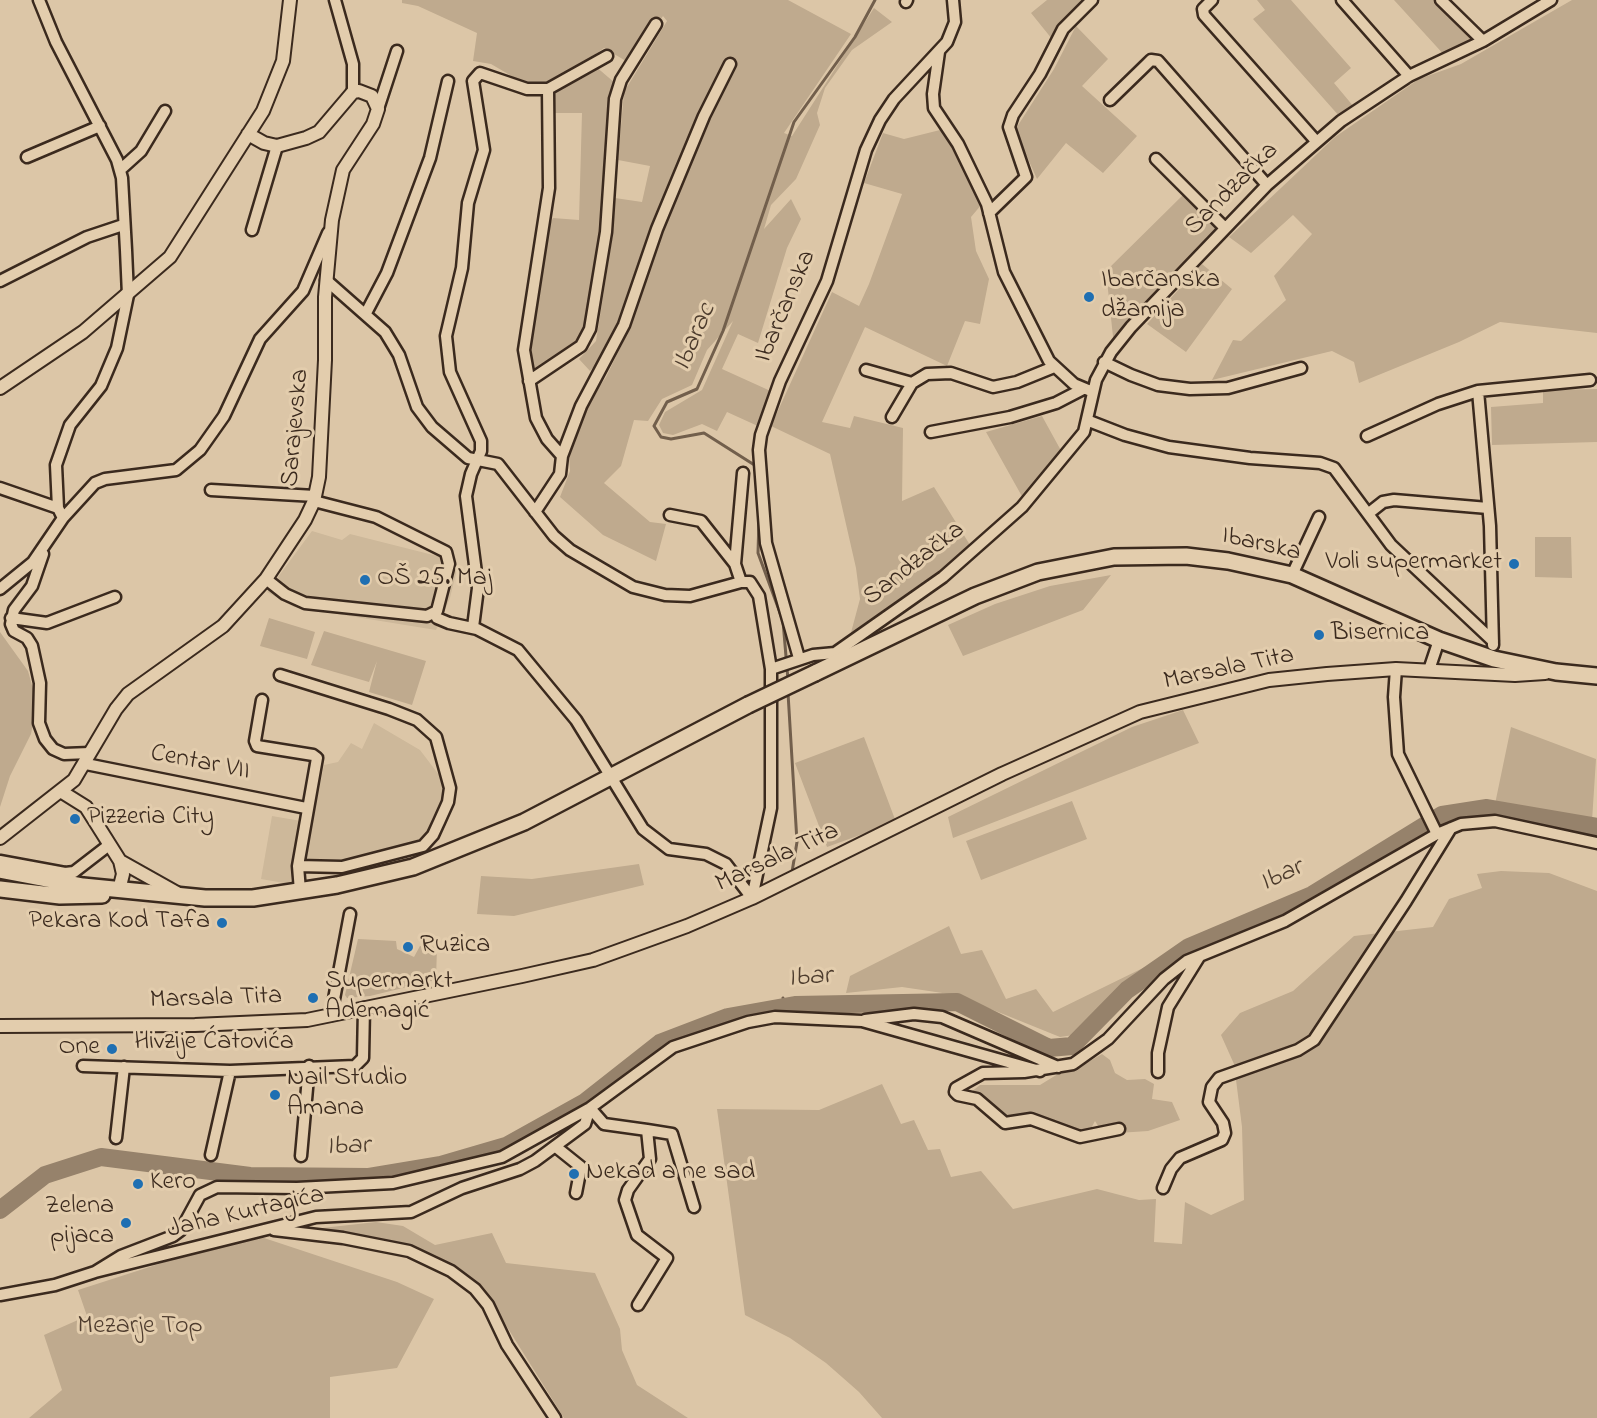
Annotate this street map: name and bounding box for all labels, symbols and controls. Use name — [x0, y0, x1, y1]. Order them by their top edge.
street label: Sandzačka — [1180, 137, 1286, 243]
street label: Ibarčanska — [749, 246, 825, 368]
place label: Ibarčanska džamija — [1101, 266, 1220, 328]
marker: Ibarčanska džamija — [1082, 290, 1096, 304]
water label: Ibarac — [667, 299, 725, 377]
street label: Sarajevska — [276, 368, 318, 488]
street label: Sandzačka — [858, 516, 972, 614]
street label: Ibarska — [1218, 522, 1304, 570]
place label: Voli supermarket — [1326, 548, 1502, 580]
marker: Voli supermarket — [1507, 557, 1521, 571]
place label: OŠ 25. Maj — [377, 564, 492, 596]
marker: OŠ 25. Maj — [358, 573, 372, 587]
place label: Bisernica — [1331, 619, 1429, 651]
marker: Bisernica — [1312, 628, 1326, 642]
street label: Marsala Tita — [1161, 641, 1297, 699]
street label: Centar VII — [148, 739, 252, 789]
place label: Pizzeria City — [87, 803, 214, 835]
marker: Pizzeria City — [68, 812, 82, 826]
street label: Marsala Tita — [711, 817, 845, 901]
water label: Ibar — [1255, 853, 1309, 901]
place label: Pekara Kod Tafa — [29, 907, 210, 939]
marker: Pekara Kod Tafa — [215, 916, 229, 930]
place label: Ruzica — [420, 931, 490, 963]
marker: Ruzica — [401, 940, 415, 954]
water label: Ibar — [787, 961, 833, 997]
place label: Supermarkt Ademagić — [325, 967, 453, 1028]
street label: Marsala Tita — [149, 982, 283, 1018]
marker: Supermarkt Ademagić — [306, 991, 320, 1005]
street label: Hivzije Ćatovića — [134, 1028, 294, 1060]
place label: One — [58, 1033, 100, 1065]
marker: One — [105, 1042, 119, 1056]
place label: Nail Studio Amana — [287, 1064, 407, 1126]
marker: Nail Studio Amana — [268, 1088, 282, 1102]
water label: Ibar — [326, 1131, 370, 1165]
place label: Nekad a ne sad — [586, 1158, 755, 1190]
marker: Nekad a ne sad — [567, 1167, 581, 1181]
place label: Kero — [150, 1168, 196, 1200]
marker: Kero — [131, 1177, 145, 1191]
street label: Jaha Kurtagića — [165, 1181, 327, 1247]
place label: Zelena pijaca — [45, 1192, 114, 1254]
marker: Zelena pijaca — [119, 1216, 133, 1230]
park label: Mezarje Top — [77, 1312, 203, 1344]

